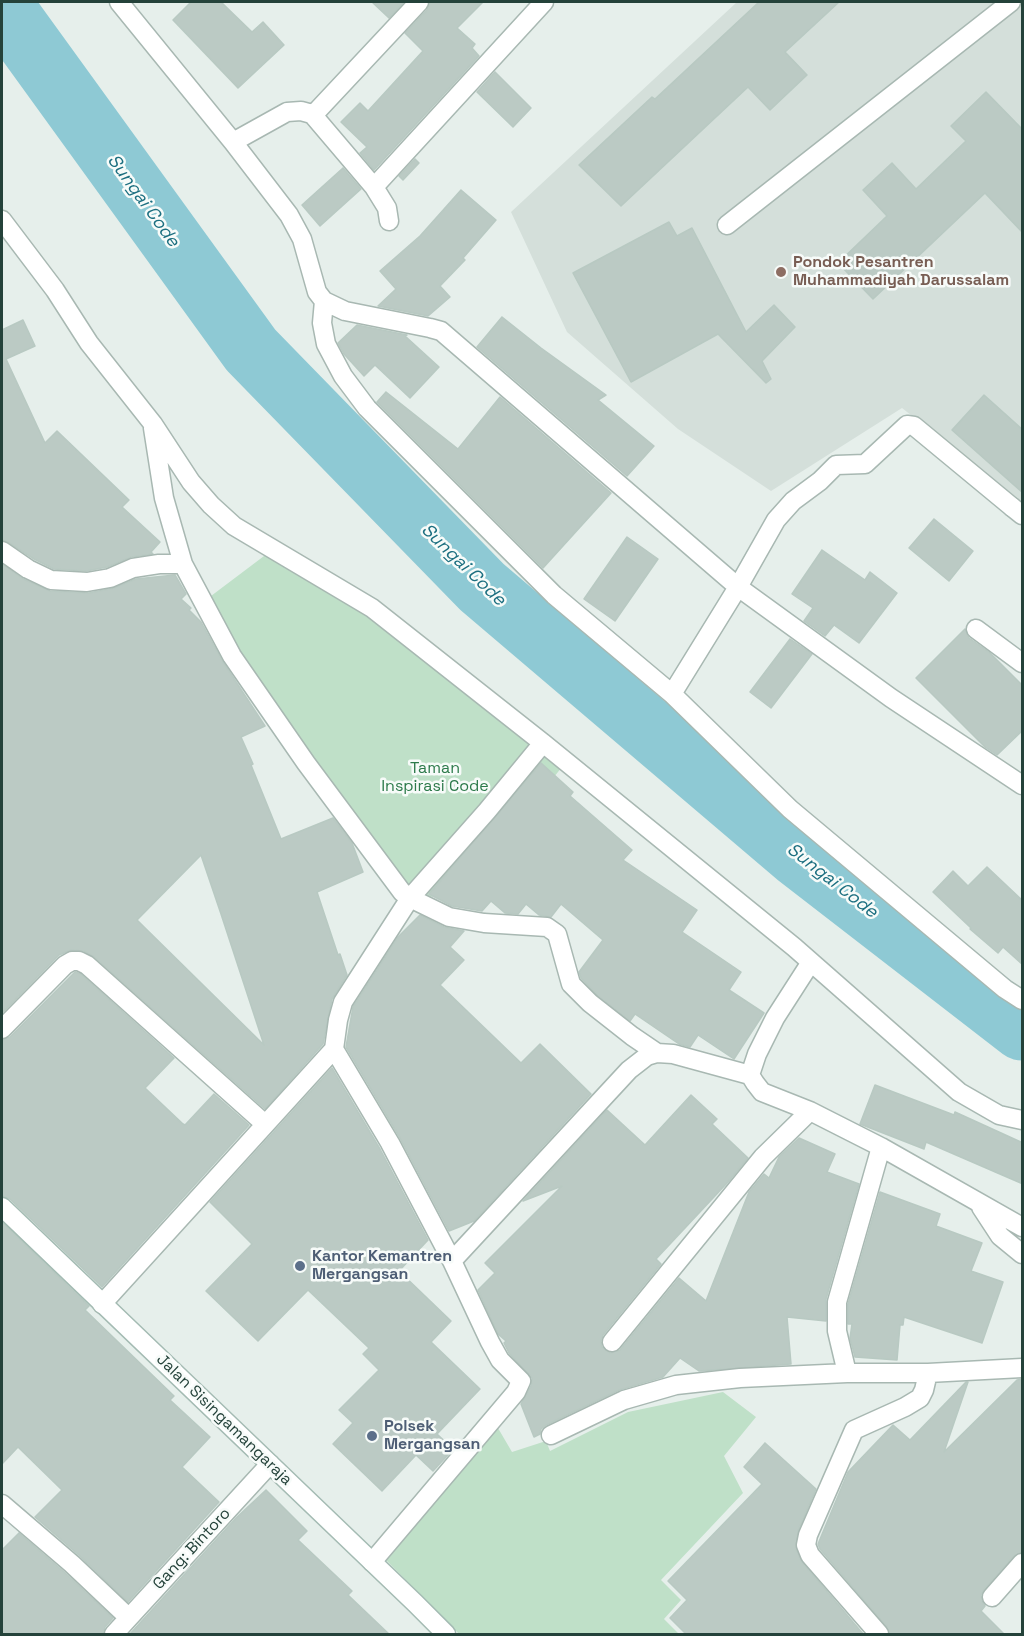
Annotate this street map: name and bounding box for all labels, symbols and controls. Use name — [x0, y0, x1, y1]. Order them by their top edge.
water label: Sungai Code — [102, 151, 184, 251]
place label: Pondok Pesantren Muhammadiyah Darussalam — [793, 253, 1009, 291]
marker: Pondok Pesantren Muhammadiyah Darussalam — [774, 265, 788, 279]
water label: Sungai Code — [416, 519, 510, 611]
park label: Taman Inspirasi Code — [381, 759, 489, 797]
water label: Sungai Code — [782, 839, 882, 923]
place label: Kantor Kemantren Mergangsan — [312, 1247, 452, 1285]
marker: Kantor Kemantren Mergangsan — [293, 1259, 307, 1273]
street label: Jalan Sisingamangaraja — [152, 1350, 296, 1490]
place label: Polsek Mergangsan — [384, 1417, 480, 1455]
marker: Polsek Mergangsan — [365, 1429, 379, 1443]
street label: Gang: Bintoro — [149, 1504, 235, 1594]

